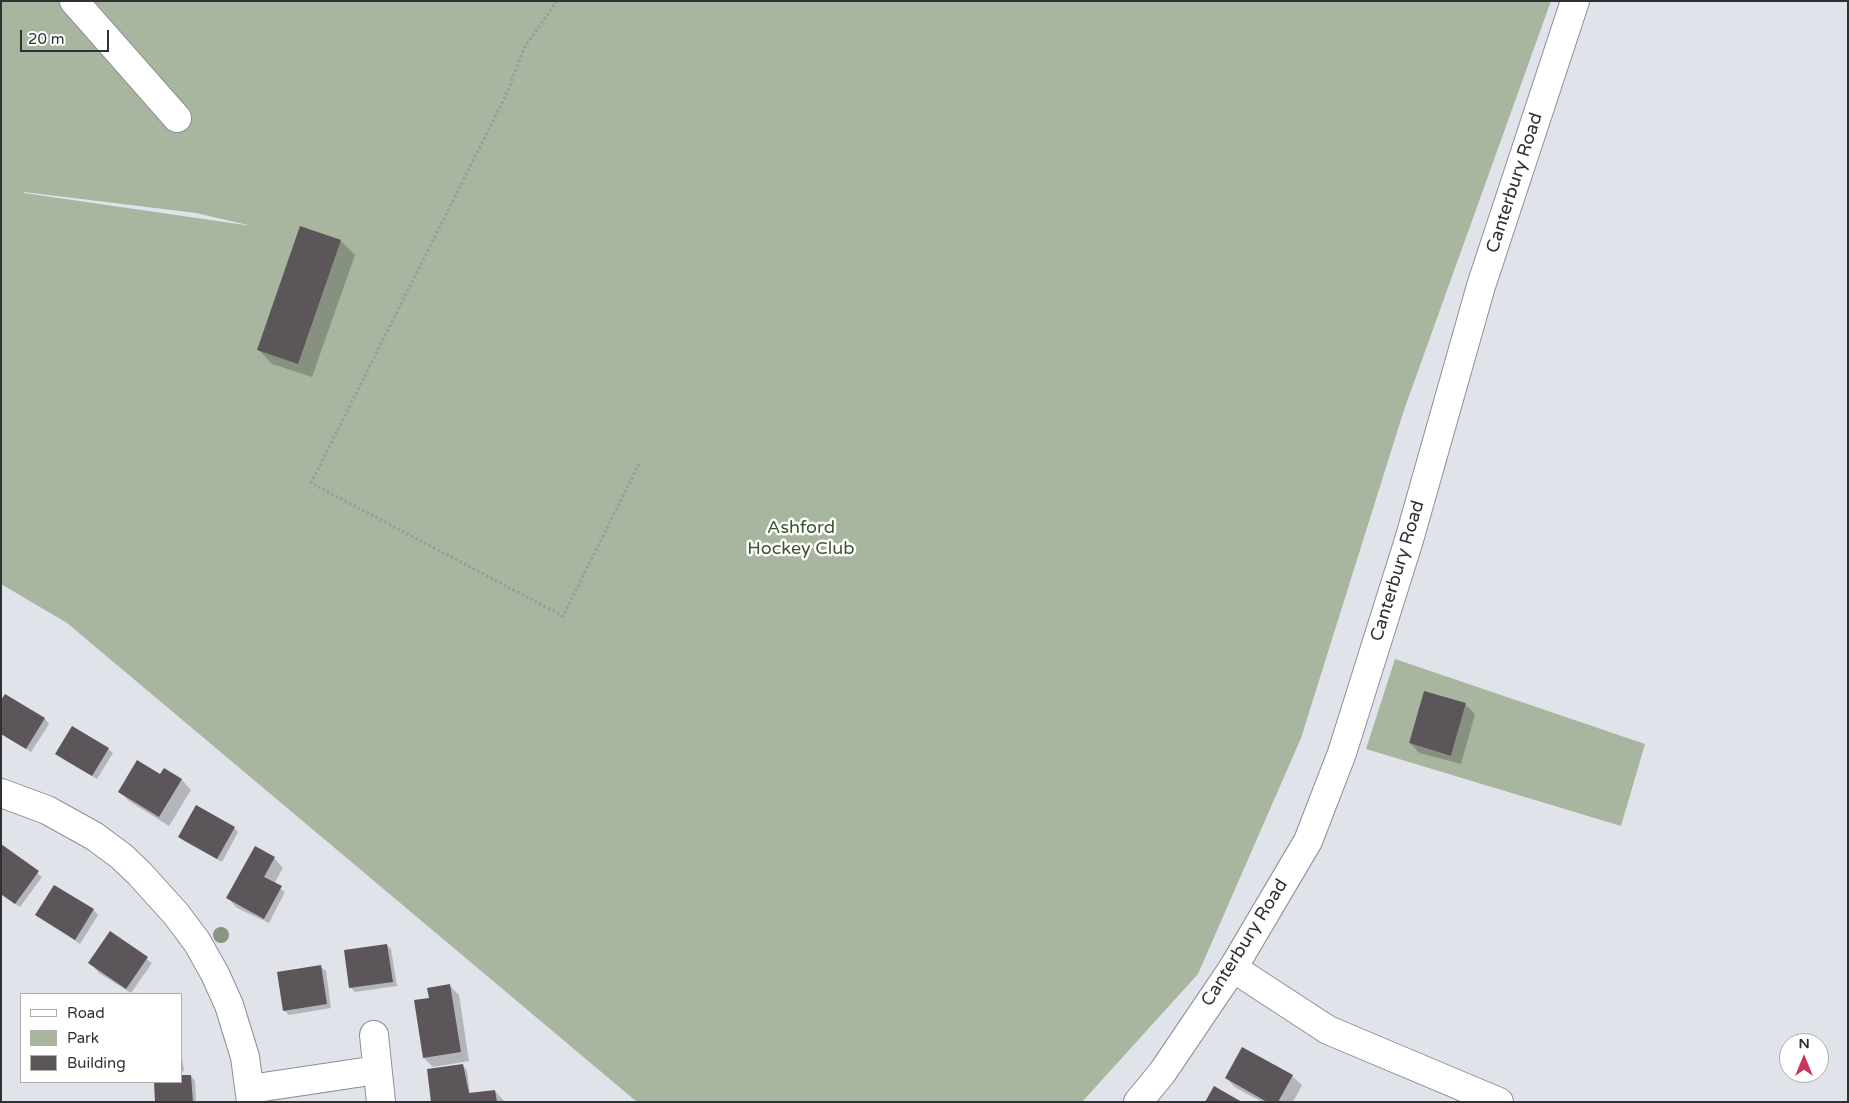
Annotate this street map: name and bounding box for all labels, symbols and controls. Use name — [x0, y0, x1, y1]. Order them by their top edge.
scale bar — [22, 20, 111, 52]
text: 20 m — [28, 30, 65, 48]
street label: Canterbury Road — [1482, 110, 1548, 256]
street label: Canterbury Road — [1366, 498, 1430, 644]
park label: Ashford Hockey Club — [747, 517, 855, 560]
street label: Canterbury Road — [1197, 875, 1293, 1011]
legend — [20, 993, 182, 1083]
text: Road — [67, 1004, 105, 1022]
text: Park — [67, 1029, 99, 1047]
north arrow — [1779, 1033, 1829, 1083]
text: N — [1798, 1035, 1810, 1052]
text: Building — [67, 1054, 126, 1072]

